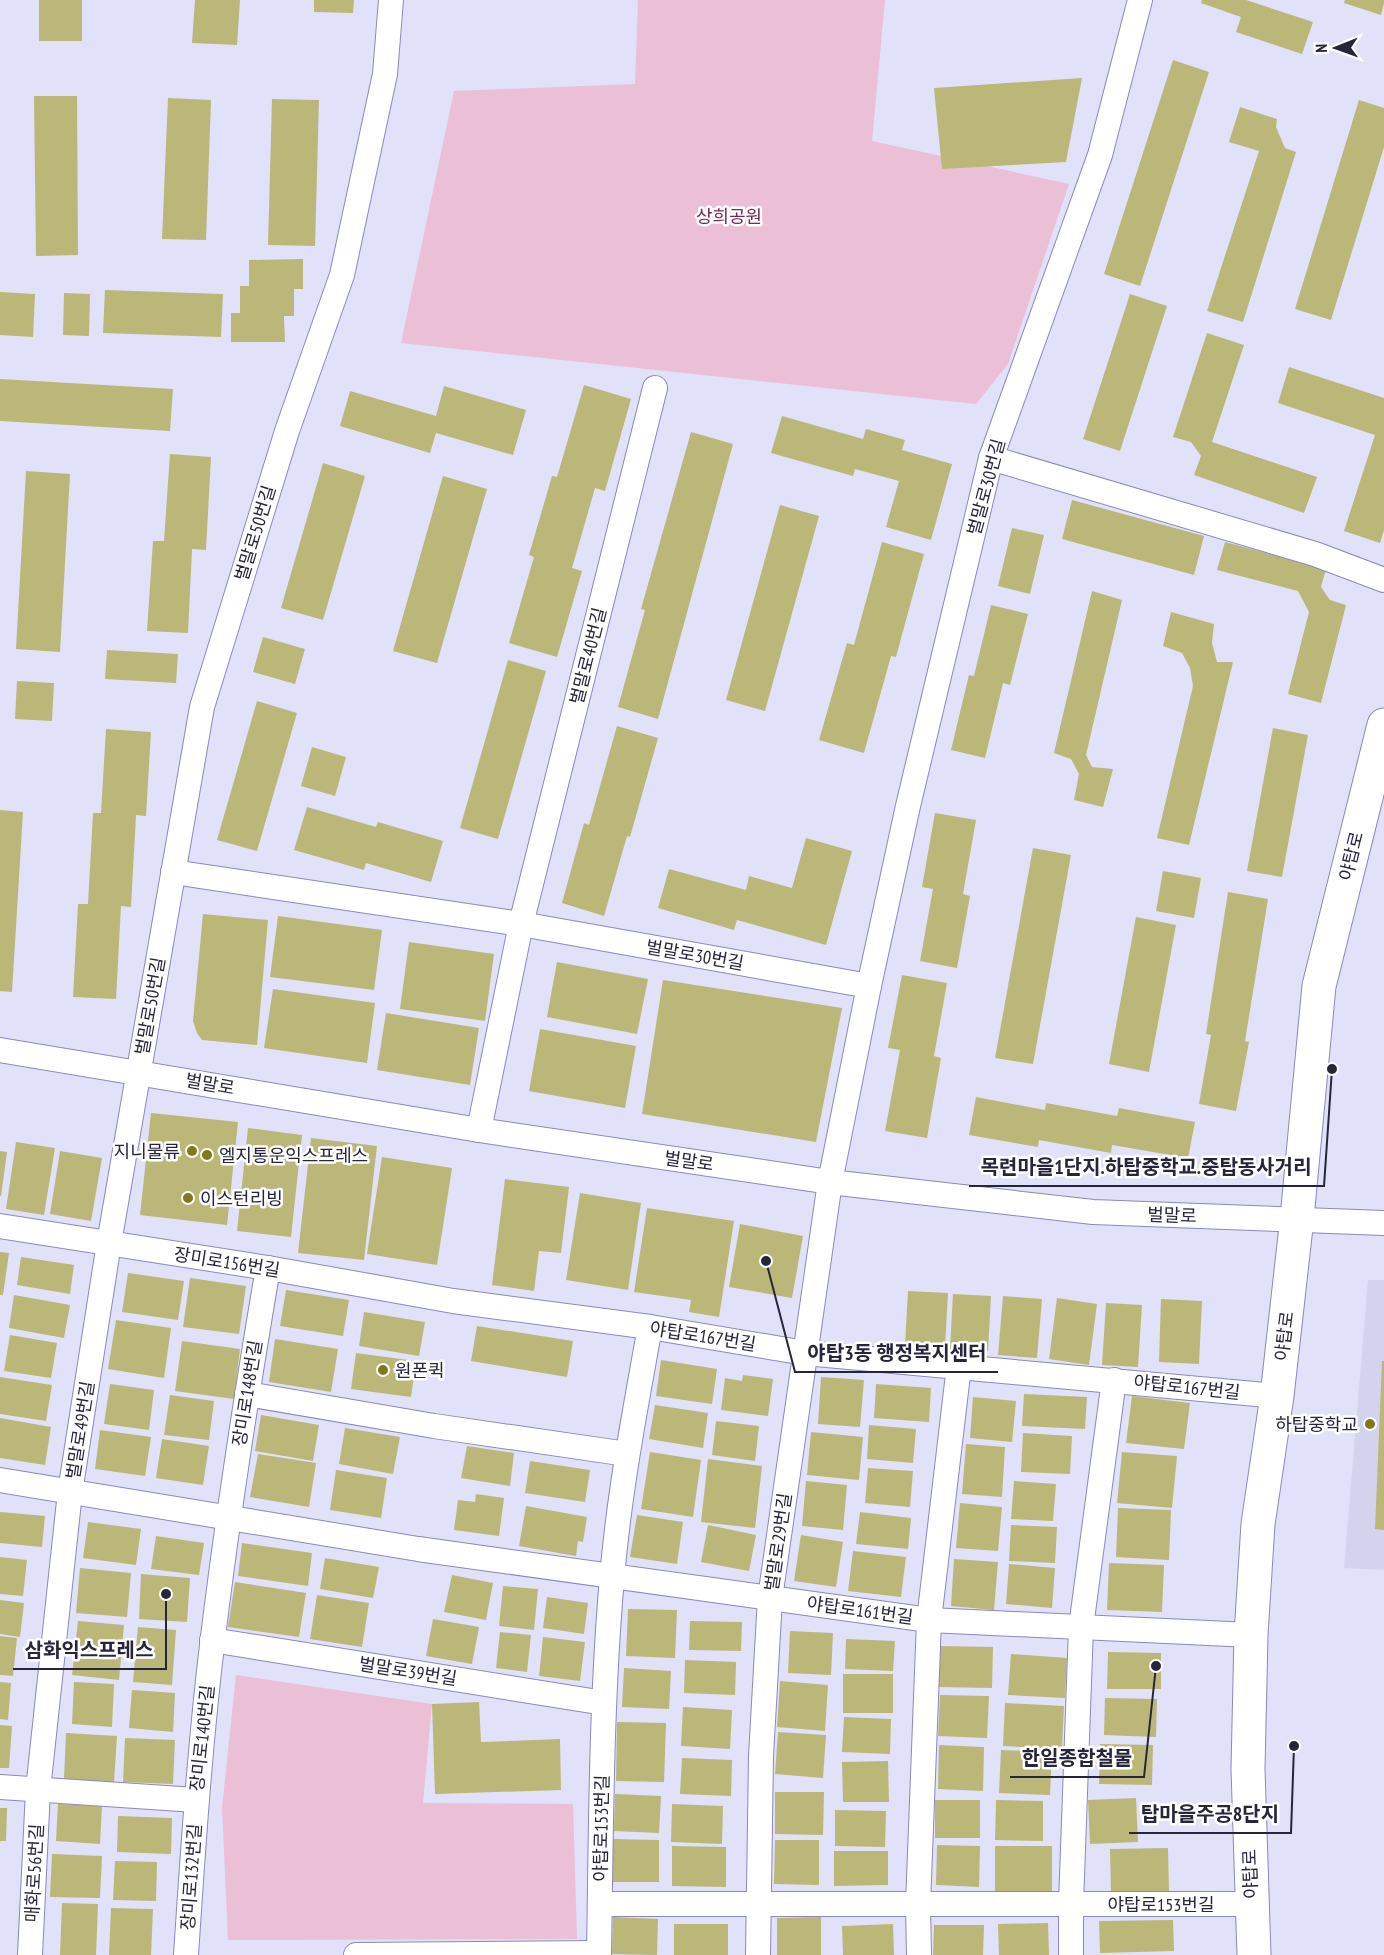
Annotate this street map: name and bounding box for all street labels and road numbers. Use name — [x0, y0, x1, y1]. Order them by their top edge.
street label: 벌말로30번길 — [962, 436, 1010, 538]
street label: 벌말로50번길 — [230, 482, 280, 584]
street label: 벌말로40번길 — [565, 605, 611, 707]
street label: 야탑로 — [1334, 829, 1368, 883]
street label: 벌말로30번길 — [644, 935, 746, 975]
street label: 벌말로50번길 — [130, 955, 170, 1057]
street label: 벌말로 — [184, 1068, 236, 1100]
street label: 벌말로 — [663, 1146, 715, 1176]
street label: 벌말로 — [1147, 1203, 1197, 1227]
street label: 장미로156번길 — [172, 1242, 282, 1282]
street label: 야탑로 — [1270, 1310, 1298, 1362]
street label: 야탑로167번길 — [648, 1316, 758, 1356]
street label: 장미로148번길 — [227, 1338, 267, 1448]
street label: 야탑로167번길 — [1133, 1370, 1241, 1404]
street label: 벌말로49번길 — [61, 1379, 99, 1481]
street label: 벌말로29번길 — [760, 1491, 796, 1593]
street label: 야탑로161번길 — [805, 1591, 915, 1629]
street label: 벌말로39번길 — [357, 1652, 459, 1690]
street label: 장미로140번길 — [185, 1684, 219, 1792]
street label: 야탑로153번길 — [589, 1774, 613, 1882]
street label: 매화로56번길 — [20, 1823, 48, 1923]
street label: 장미로132번길 — [176, 1823, 206, 1931]
street label: 야탑로 — [1238, 1849, 1262, 1899]
street label: 야탑로153번길 — [1107, 1893, 1215, 1916]

